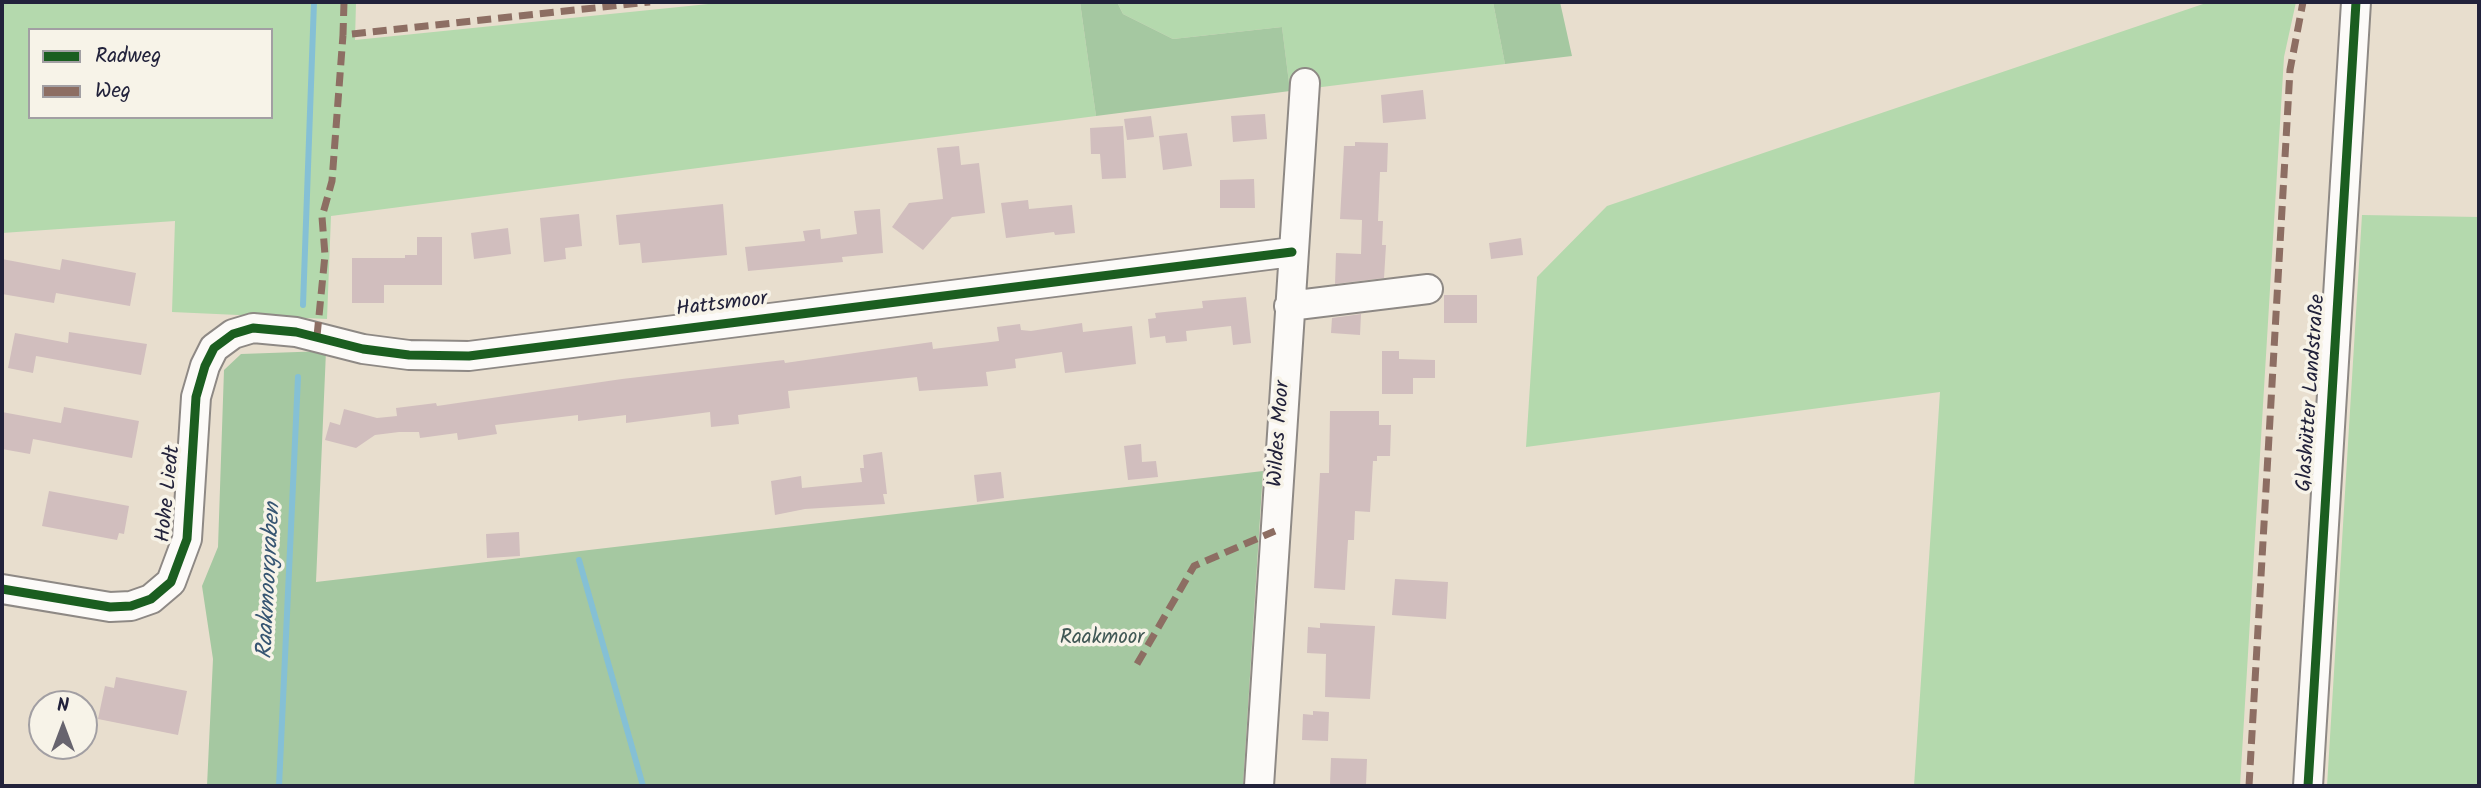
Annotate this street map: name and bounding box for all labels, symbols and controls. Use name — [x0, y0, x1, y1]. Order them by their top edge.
legend — [28, 28, 273, 119]
text: Radweg — [95, 40, 161, 73]
text: Weg — [95, 75, 131, 108]
street label: Hattsmoor — [675, 288, 769, 324]
street label: Glashütter Landstraße — [2294, 293, 2332, 493]
street label: Wildes Moor — [1265, 380, 1297, 488]
street label: Hohe Liedt — [152, 444, 188, 544]
water label: Raakmoorgraben — [253, 502, 289, 660]
park label: Raakmoor — [1060, 626, 1144, 652]
north arrow — [28, 690, 98, 760]
text: N — [57, 691, 69, 721]

